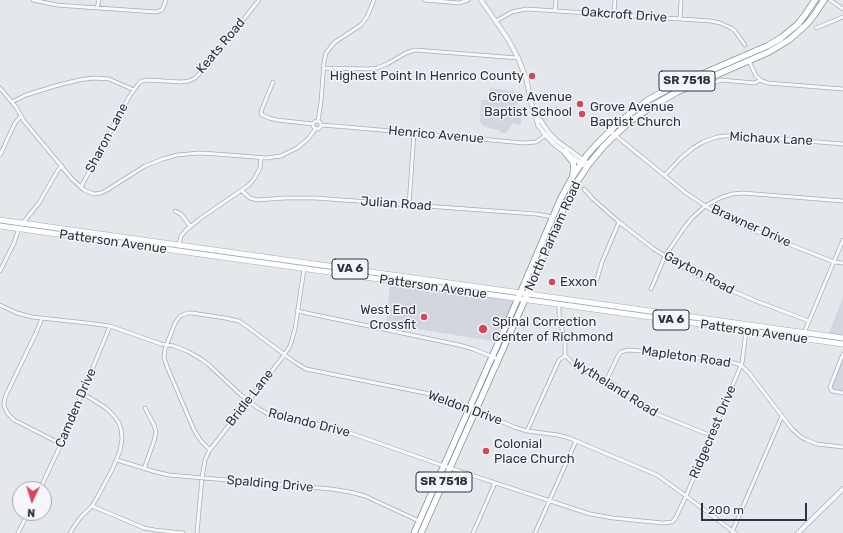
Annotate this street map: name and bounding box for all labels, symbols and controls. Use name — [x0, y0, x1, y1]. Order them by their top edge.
street label: Oakcroft Drive — [580, 4, 668, 26]
street label: Keats Road — [193, 15, 249, 77]
place label: Highest Point In Henrico County — [330, 68, 524, 84]
marker: Highest Point In Henrico County — [527, 71, 537, 81]
road number: SR 7518 — [659, 71, 715, 91]
place label: Grove Avenue Baptist School — [484, 89, 572, 120]
marker: Grove Avenue Baptist School — [575, 99, 585, 109]
place label: Grove Avenue Baptist Church — [590, 99, 681, 130]
street label: Sharon Lane — [82, 101, 132, 175]
marker: Grove Avenue Baptist Church — [577, 109, 587, 119]
street label: Henrico Avenue — [388, 123, 484, 147]
street label: Michaux Lane — [729, 129, 813, 149]
street label: North Parham Road — [522, 179, 584, 293]
street label: Julian Road — [360, 194, 432, 214]
street label: Brawner Drive — [709, 201, 793, 251]
street label: Patterson Avenue — [58, 227, 168, 257]
street label: Gayton Road — [661, 248, 737, 298]
road number: VA 6 — [332, 259, 368, 279]
street label: Patterson Avenue — [378, 272, 488, 302]
place label: Exxon — [560, 274, 597, 290]
marker: Exxon — [547, 277, 557, 287]
place label: West End Crossfit — [360, 302, 416, 333]
road number: VA 6 — [653, 310, 689, 330]
marker: West End Crossfit — [419, 312, 429, 322]
place label: Spinal Correction Center of Richmond — [492, 314, 613, 345]
street label: Patterson Avenue — [699, 317, 809, 347]
marker: Spinal Correction Center of Richmond — [477, 323, 489, 335]
street label: Mapleton Road — [640, 343, 732, 371]
street label: Wytheland Road — [569, 355, 661, 421]
street label: Camden Drive — [52, 366, 100, 450]
street label: Bridle Lane — [223, 366, 277, 430]
street label: Ridgecrest Drive — [686, 383, 740, 481]
street label: Weldon Drive — [426, 387, 504, 429]
street label: Rolando Drive — [266, 405, 352, 441]
place label: Colonial Place Church — [494, 436, 575, 467]
marker: Colonial Place Church — [481, 446, 491, 456]
street label: Spalding Drive — [226, 472, 314, 496]
road number: SR 7518 — [416, 472, 472, 492]
north arrow — [12, 481, 52, 521]
scale bar — [703, 495, 809, 521]
text: 200 m — [708, 503, 744, 517]
text: N — [27, 506, 36, 519]

